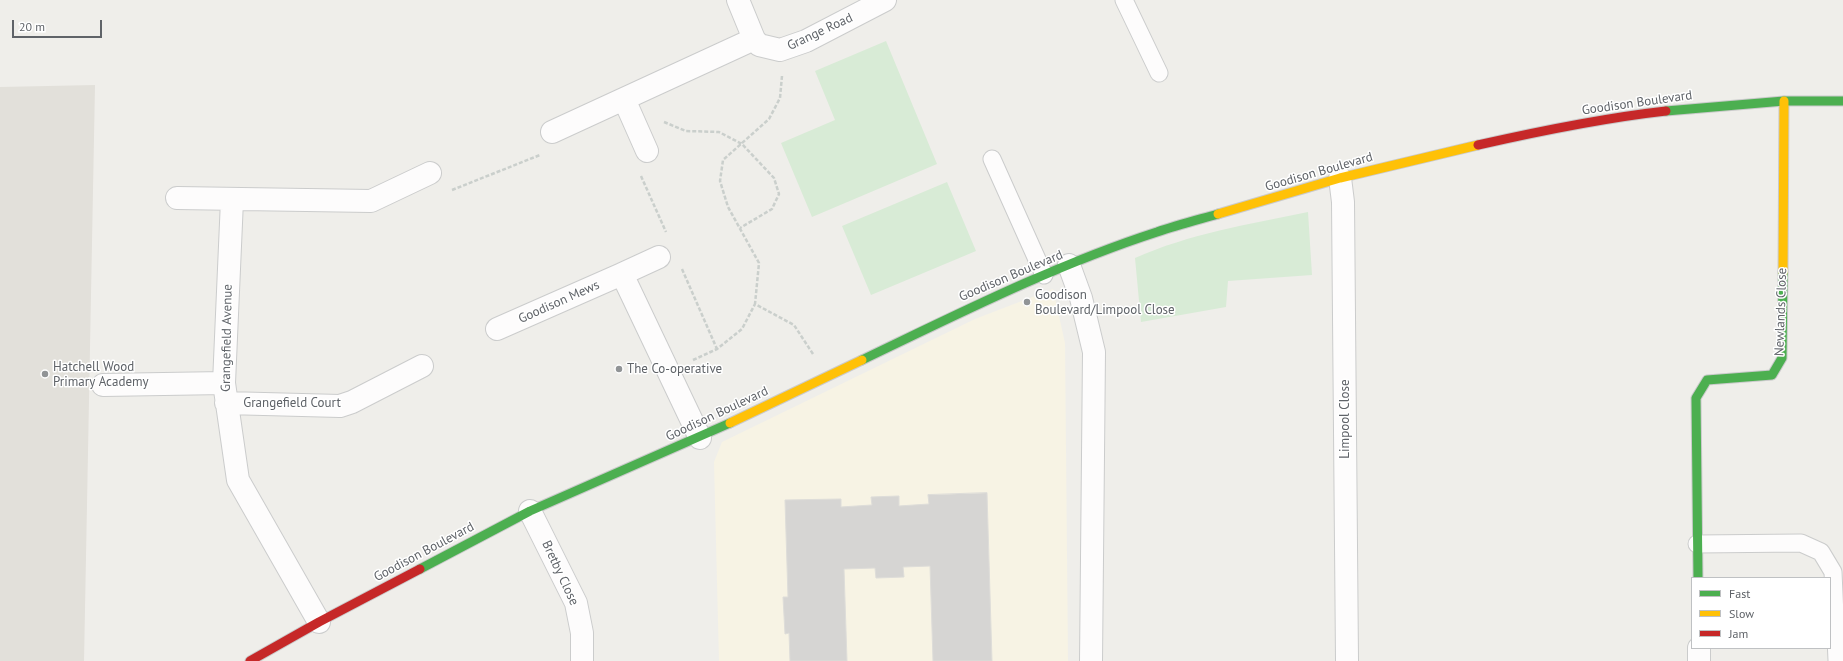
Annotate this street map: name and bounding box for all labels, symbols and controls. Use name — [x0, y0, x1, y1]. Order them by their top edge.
street label: Grange Road — [785, 10, 855, 54]
scale bar — [14, 12, 104, 38]
text: 20 m — [19, 19, 45, 34]
street label: Goodison Boulevard — [1581, 88, 1693, 118]
street label: Goodison Boulevard — [1263, 149, 1375, 195]
street label: Goodison Boulevard — [957, 247, 1065, 305]
street label: Newlands Close — [1772, 268, 1790, 356]
street label: Goodison Mews — [516, 277, 602, 327]
street label: Grangefield Avenue — [218, 284, 236, 392]
place label: Goodison Boulevard/Limpool Close — [1035, 287, 1175, 318]
marker: Goodison Boulevard/Limpool Close — [1022, 297, 1032, 307]
place label: Hatchell Wood Primary Academy — [53, 359, 149, 390]
place label: The Co-operative — [627, 361, 722, 377]
marker: The Co-operative — [614, 364, 624, 374]
marker: Hatchell Wood Primary Academy — [40, 369, 50, 379]
street label: Limpool Close — [1337, 379, 1353, 459]
street label: Goodison Boulevard — [663, 383, 771, 445]
street label: Grangefield Court — [243, 395, 341, 411]
street label: Goodison Boulevard — [371, 519, 477, 585]
street label: Bretby Close — [538, 538, 582, 608]
legend — [1691, 577, 1831, 649]
text: Fast — [1729, 586, 1750, 601]
text: Slow — [1729, 606, 1754, 621]
text: Jam — [1729, 626, 1748, 641]

